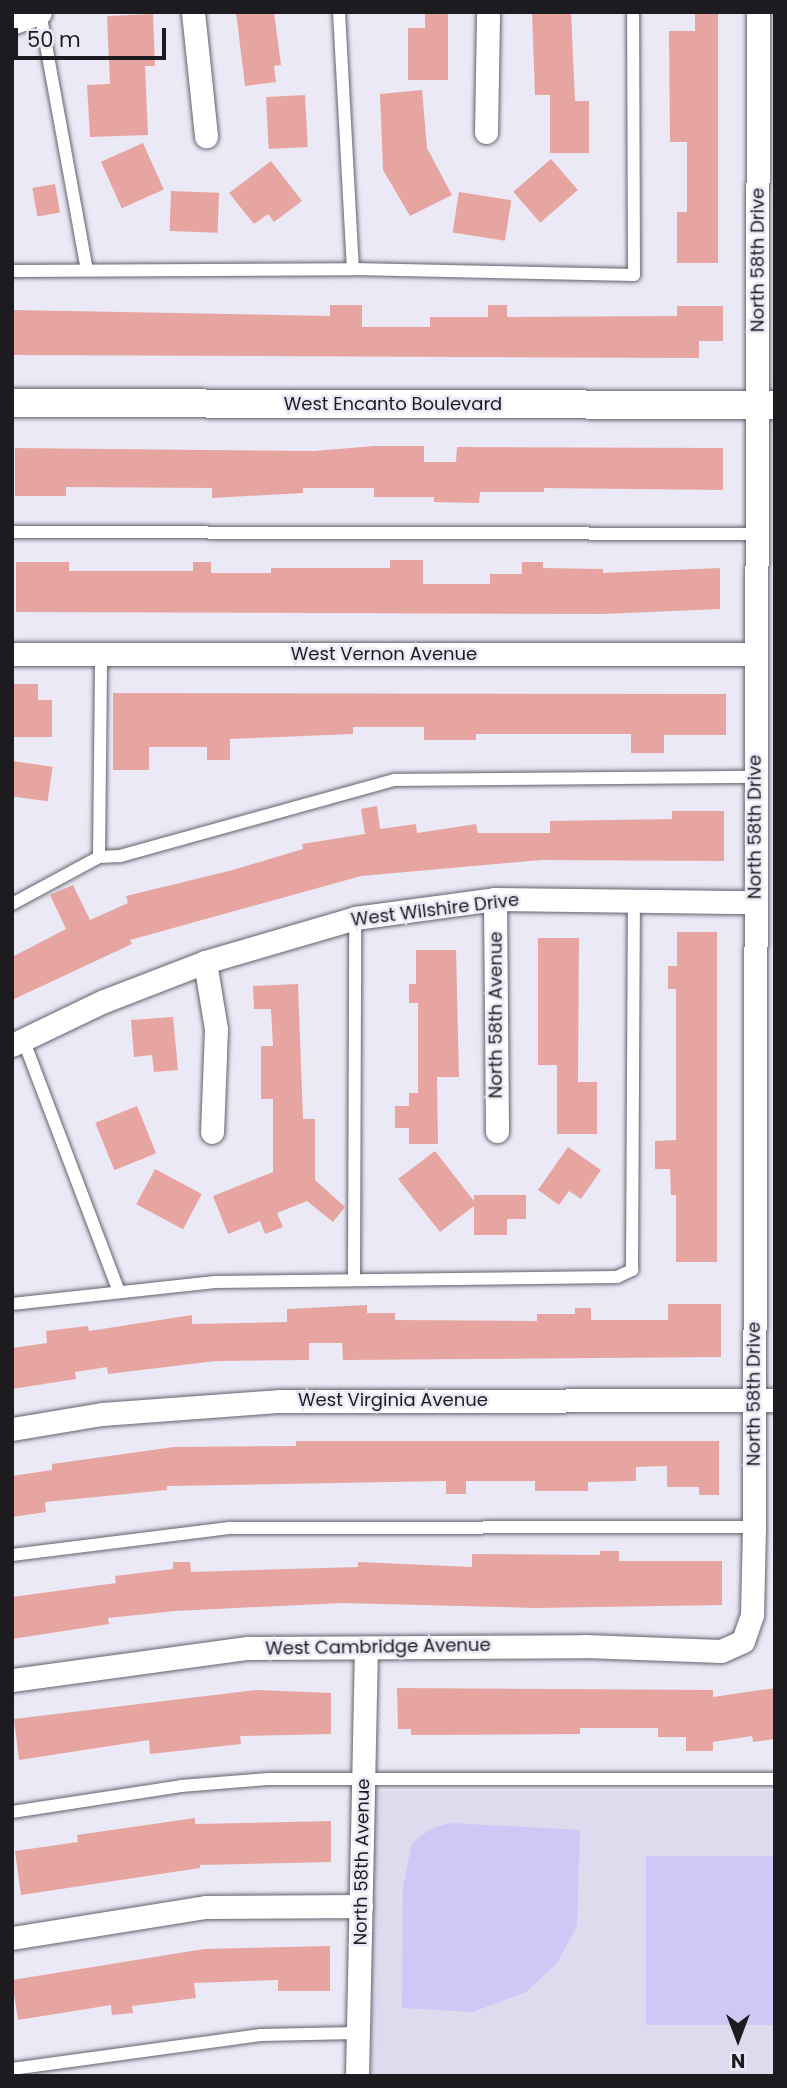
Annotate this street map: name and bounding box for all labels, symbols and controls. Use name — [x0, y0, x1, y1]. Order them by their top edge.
scale bar — [18, 14, 170, 58]
text: 50 m — [27, 25, 81, 54]
street label: North 58th Drive — [747, 188, 769, 332]
street label: West Encanto Boulevard — [284, 393, 502, 415]
street label: West Vernon Avenue — [291, 643, 477, 665]
street label: North 58th Drive — [744, 755, 766, 899]
street label: West Wilshire Drive — [350, 889, 520, 931]
street label: North 58th Avenue — [485, 932, 507, 1098]
street label: North 58th Drive — [743, 1322, 765, 1466]
street label: West Virginia Avenue — [298, 1389, 488, 1411]
street label: West Cambridge Avenue — [265, 1634, 491, 1660]
street label: North 58th Avenue — [350, 1778, 374, 1946]
north arrow — [703, 2004, 773, 2074]
text: N — [731, 2047, 745, 2074]

